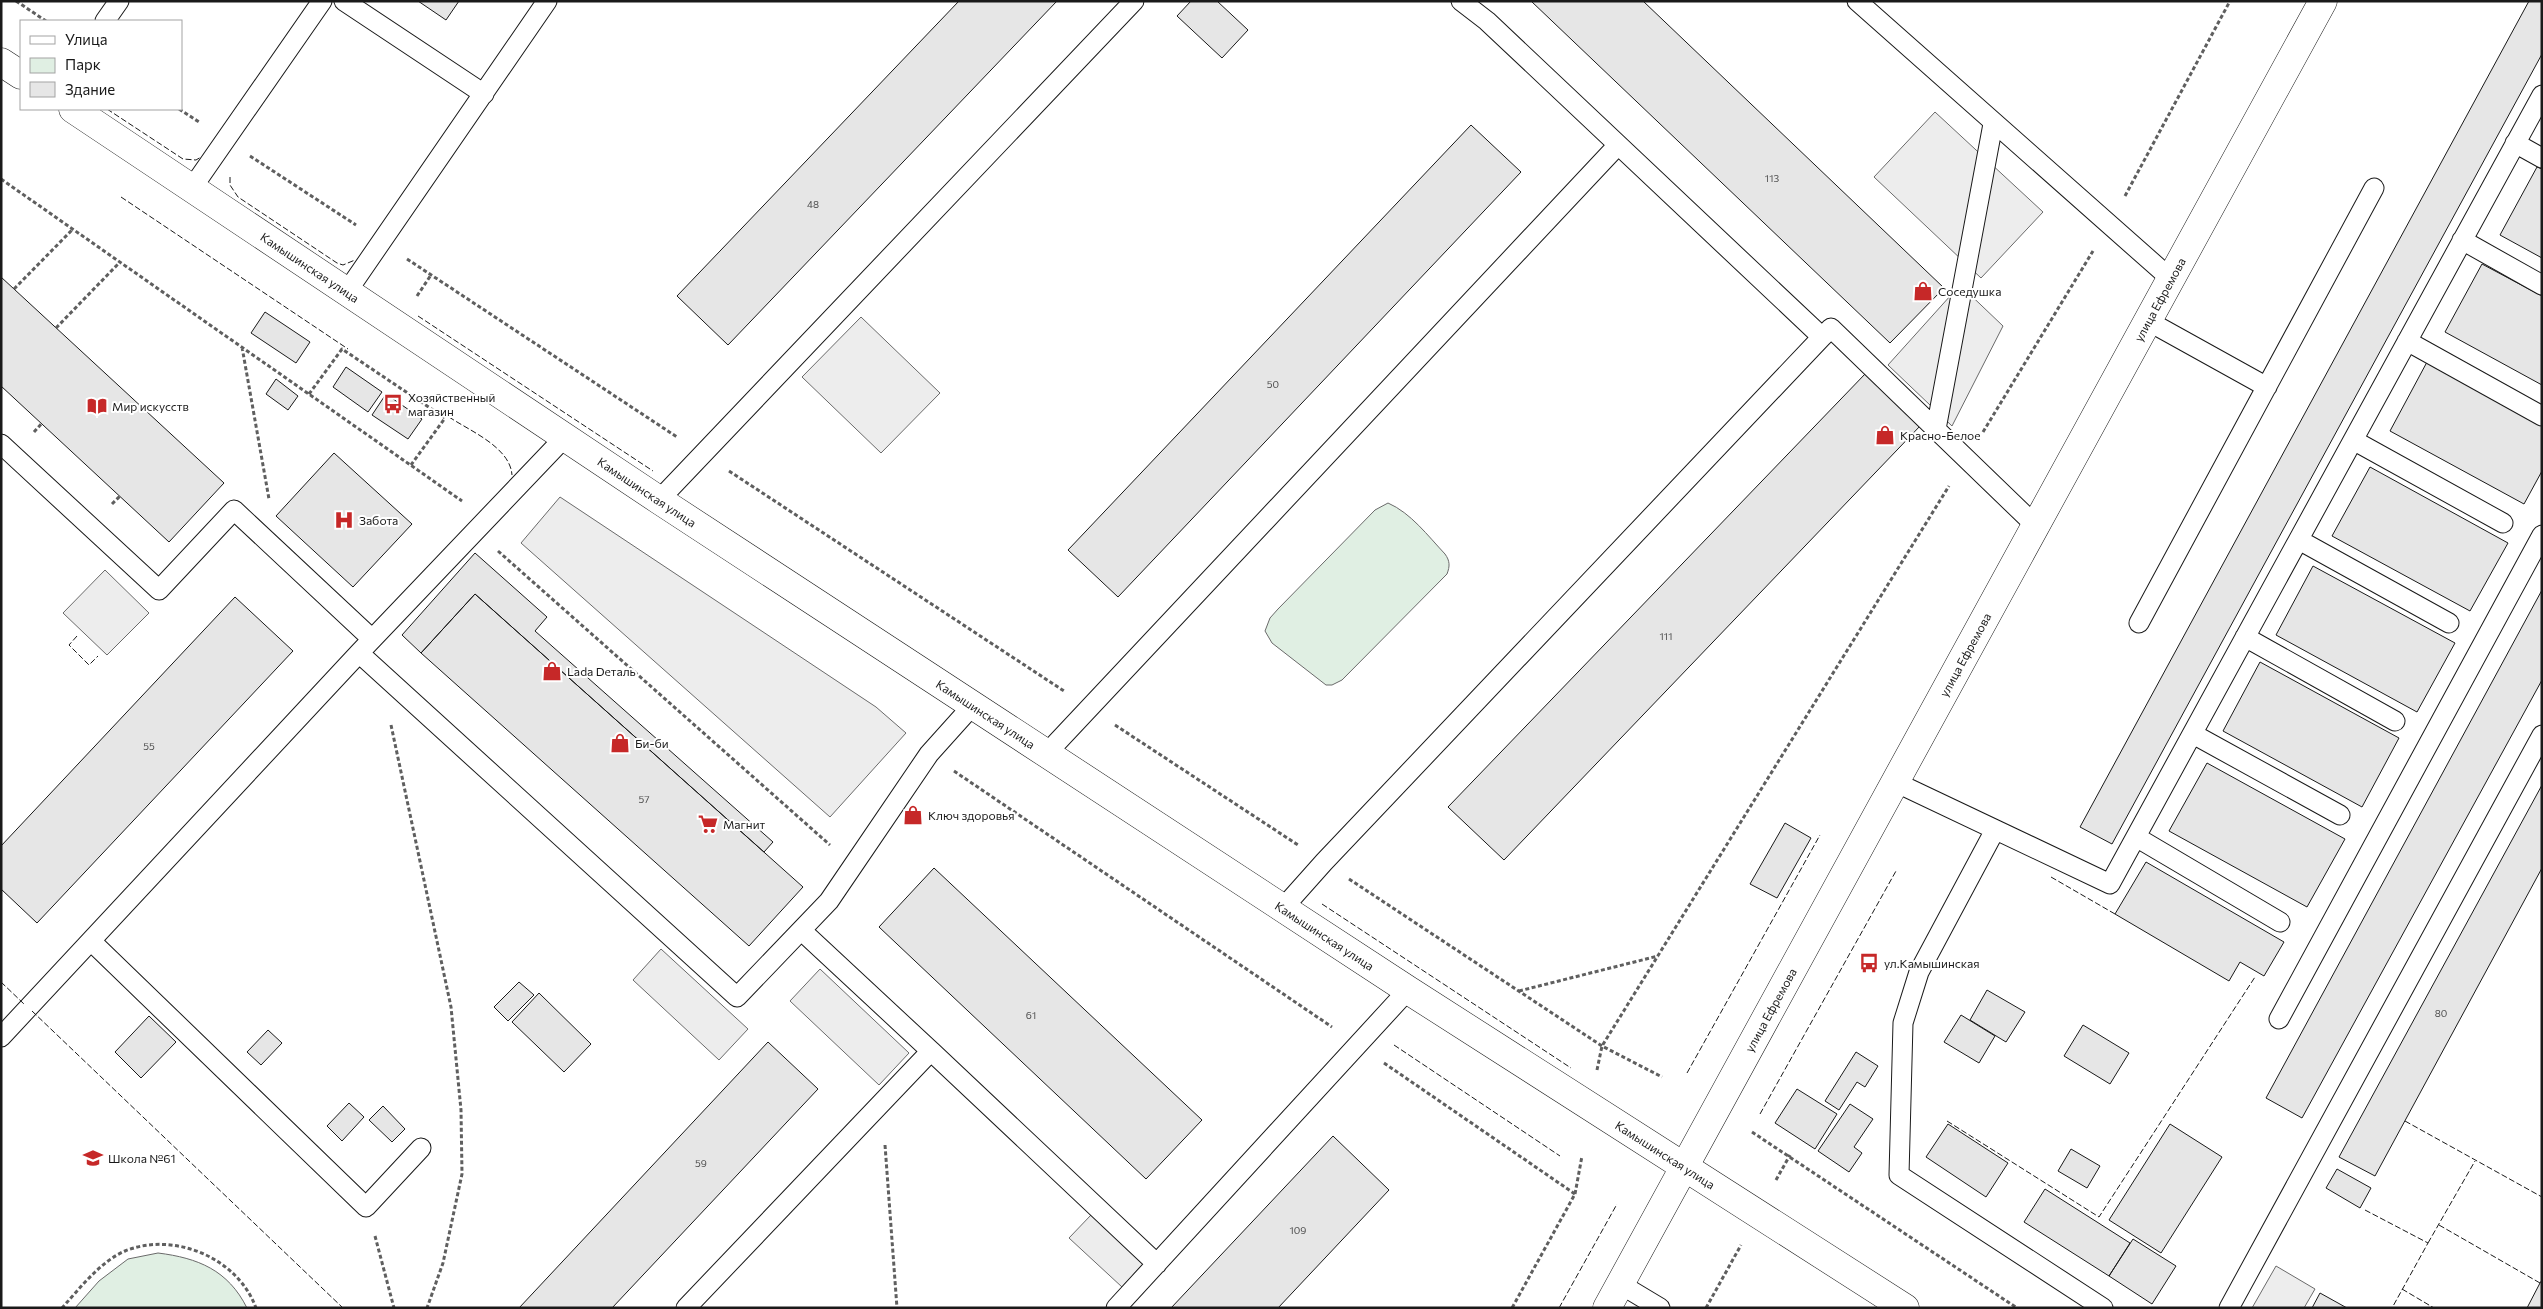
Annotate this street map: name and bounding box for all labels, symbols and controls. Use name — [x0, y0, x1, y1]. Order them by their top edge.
legend — [20, 20, 182, 110]
text: Улица — [65, 30, 107, 48]
text: Парк — [65, 55, 101, 73]
text: Здание — [65, 80, 115, 98]
house number: 113 — [1765, 172, 1779, 184]
house number: 48 — [807, 198, 819, 210]
street label: Камышинская улица — [258, 229, 362, 305]
street label: улица Ефремова — [2131, 255, 2188, 344]
shop icon: Соседушка — [1912, 280, 1934, 302]
place label: Соседушка — [1938, 284, 2001, 298]
house number: 50 — [1267, 378, 1279, 390]
place label: Хозяйственный магазин — [408, 390, 495, 418]
bus stop icon: Хозяйственный магазин — [382, 393, 404, 415]
library icon: Мир искусств — [86, 395, 108, 417]
place label: Мир искусств — [112, 399, 189, 413]
shop icon: Красно-Белое — [1874, 424, 1896, 446]
place label: Красно-Белое — [1900, 428, 1981, 442]
street label: Камышинская улица — [595, 454, 699, 530]
hospital icon: Забота — [333, 509, 355, 531]
place label: Забота — [359, 513, 398, 527]
street label: улица Ефремова — [1936, 610, 1994, 699]
house number: 111 — [1660, 630, 1672, 642]
shop icon: Lada Dеталь — [541, 660, 563, 682]
place label: Lada Dеталь — [567, 664, 636, 678]
street label: Камышинская улица — [934, 676, 1038, 751]
shop icon: Би-би — [609, 732, 631, 754]
place label: Би-би — [635, 736, 669, 750]
house number: 55 — [143, 740, 155, 752]
house number: 57 — [638, 793, 650, 805]
shop icon: Ключ здоровья — [902, 804, 924, 826]
place label: Ключ здоровья — [928, 808, 1015, 822]
supermarket icon: Магнит — [697, 813, 719, 835]
place label: Магнит — [723, 817, 766, 831]
street label: Камышинская улица — [1273, 898, 1377, 973]
bus stop icon: ул.Камышинская — [1858, 952, 1880, 974]
place label: ул.Камышинская — [1884, 956, 1980, 970]
street label: улица Ефремова — [1742, 965, 1799, 1054]
house number: 80 — [2435, 1007, 2447, 1019]
house number: 61 — [1026, 1009, 1036, 1021]
street label: Камышинская улица — [1613, 1118, 1718, 1192]
school or university icon: Школа №61 — [82, 1147, 104, 1169]
place label: Школа №61 — [108, 1151, 176, 1165]
house number: 59 — [695, 1157, 707, 1169]
house number: 109 — [1290, 1224, 1306, 1236]

